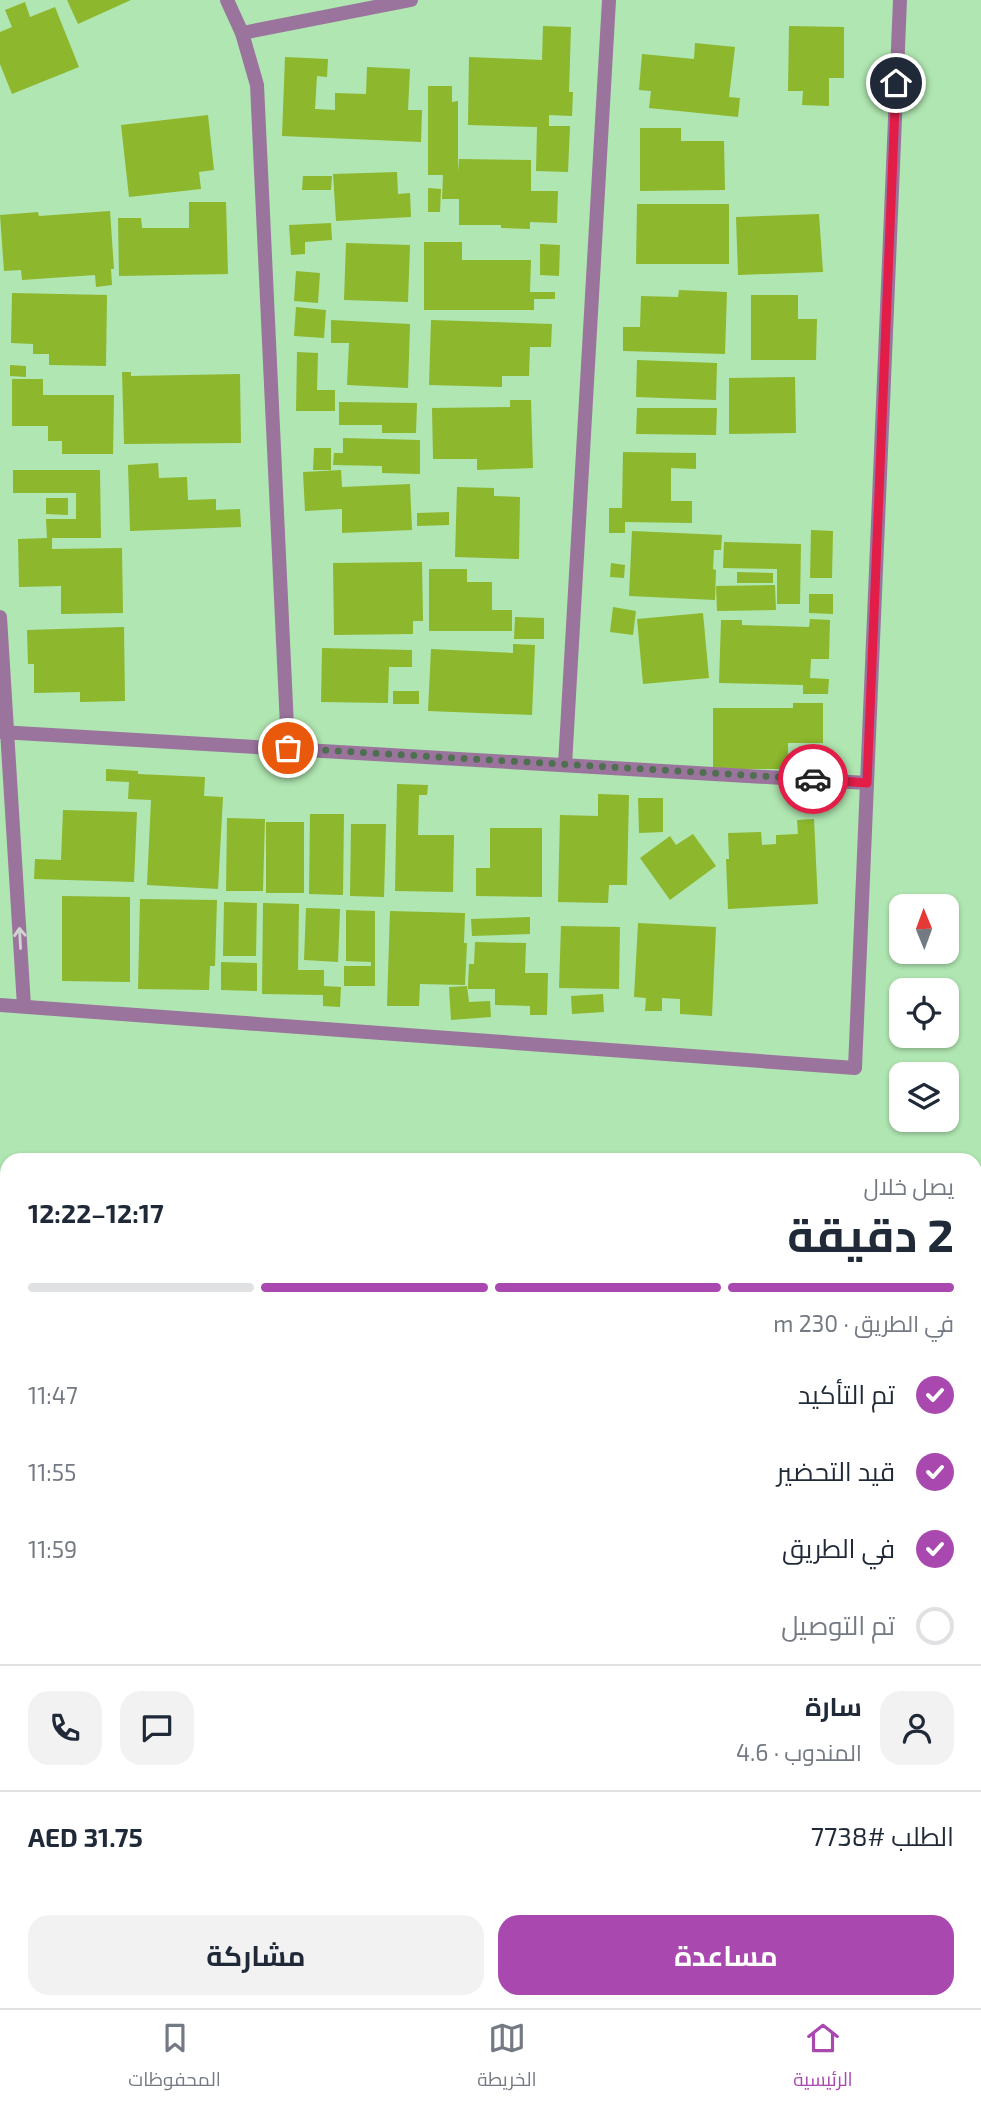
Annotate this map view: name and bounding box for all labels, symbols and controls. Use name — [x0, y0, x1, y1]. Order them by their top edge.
pin — [866, 53, 926, 113]
icon: home — [877, 64, 915, 102]
pin — [258, 718, 318, 778]
icon: bag — [269, 729, 307, 767]
courier — [778, 744, 848, 814]
icon: car — [794, 760, 832, 798]
north arrow — [889, 894, 959, 964]
map controls — [889, 894, 959, 1132]
one-way arrow — [13, 927, 26, 950]
button: locate — [889, 978, 959, 1048]
button: layers — [889, 1062, 959, 1132]
text: يصل خلال — [864, 1172, 954, 1200]
text: 12:17–12:22 — [28, 1197, 164, 1228]
text: 2 دقيقة — [787, 1206, 954, 1261]
text: في الطريق · 230 m — [773, 1309, 954, 1337]
icon: check — [916, 1376, 954, 1414]
text: تم التأكيد — [798, 1378, 895, 1409]
text: 11:47 — [28, 1381, 78, 1409]
icon: check — [916, 1453, 954, 1491]
text: قيد التحضير — [777, 1455, 895, 1486]
text: 11:55 — [28, 1458, 76, 1486]
icon: check — [916, 1530, 954, 1568]
text: في الطريق — [782, 1532, 895, 1563]
text: 11:59 — [28, 1535, 77, 1563]
text: تم التوصيل — [781, 1609, 895, 1640]
text: سارة — [805, 1690, 862, 1721]
button: phone — [28, 1691, 102, 1765]
button: chat — [120, 1691, 194, 1765]
button: person — [880, 1691, 954, 1765]
text: المندوب · 4.6 — [736, 1738, 862, 1766]
text: الطلب #7738 — [811, 1820, 954, 1851]
text: AED 31.75 — [28, 1821, 143, 1852]
button: مشاركة — [28, 1915, 484, 1995]
button: مساعدة — [498, 1915, 954, 1995]
tab: المحفوظات — [128, 2019, 221, 2097]
tab: الخريطة — [477, 2019, 537, 2097]
tab: الرئيسية — [793, 2019, 853, 2097]

